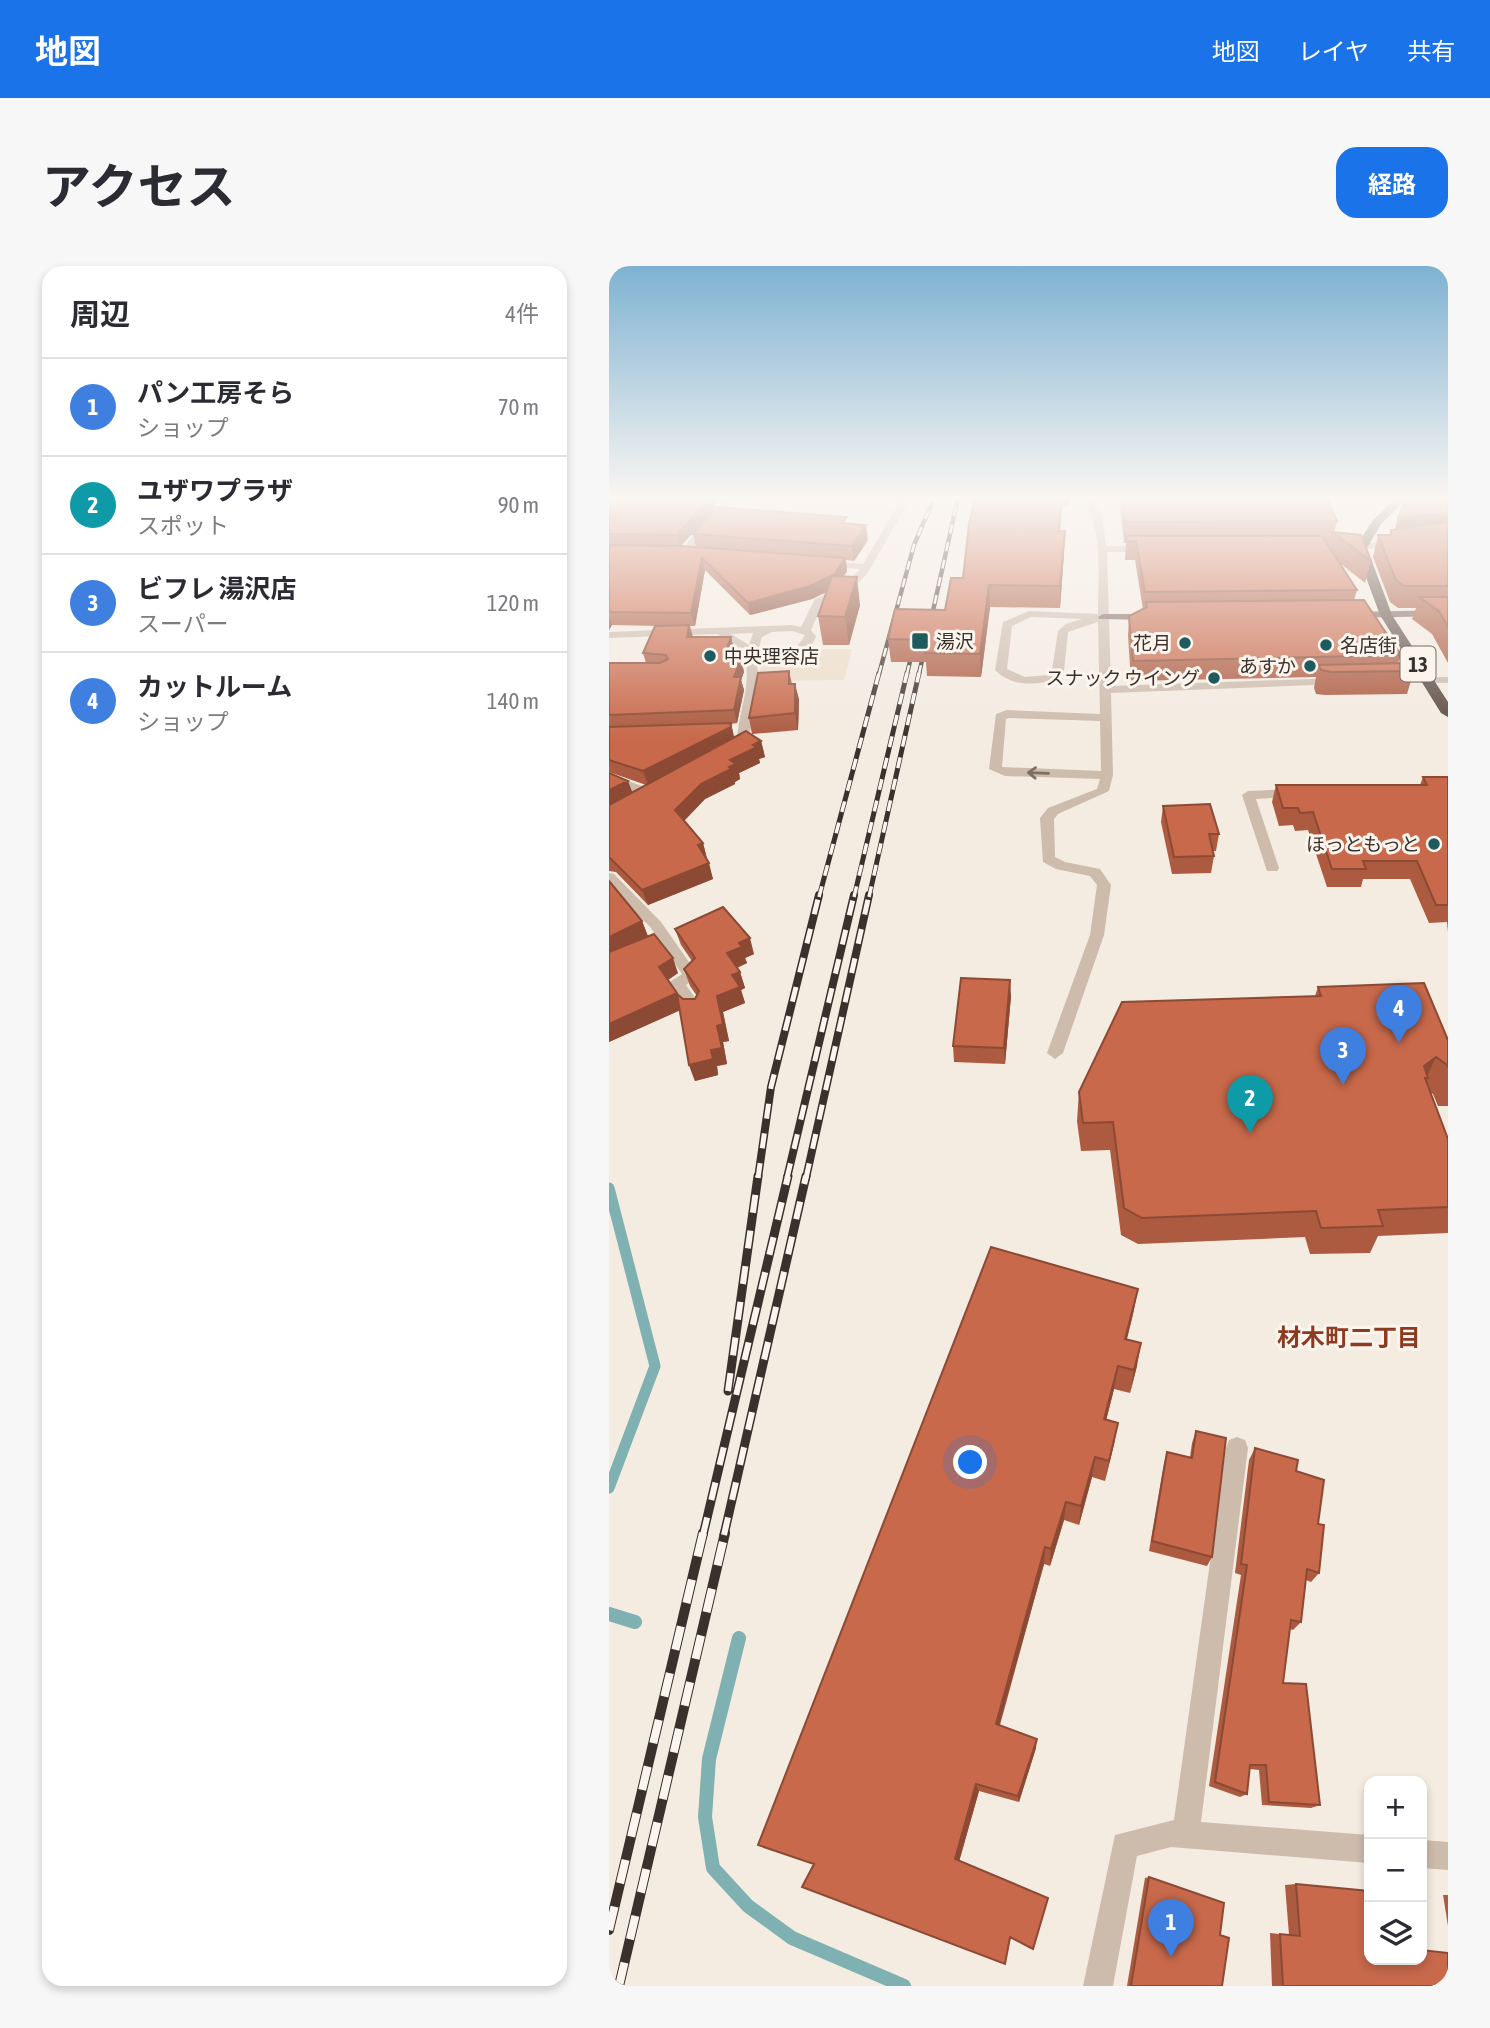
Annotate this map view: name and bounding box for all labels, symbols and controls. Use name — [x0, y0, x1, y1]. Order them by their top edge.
text: 地図 — [35, 32, 101, 70]
text: 地図 — [1212, 38, 1260, 65]
text: レイヤ — [1298, 38, 1369, 65]
text: 共有 — [1407, 38, 1455, 65]
button: 経路 — [1336, 147, 1448, 218]
text: アクセス — [42, 158, 236, 214]
text: 周辺 — [70, 297, 130, 331]
text: 4件 — [505, 301, 539, 327]
text: パン工房そら — [137, 378, 294, 408]
text: 1 — [88, 394, 98, 420]
text: 70 m — [498, 394, 539, 420]
text: ショップ — [137, 415, 229, 441]
text: ユザワプラザ — [137, 476, 293, 506]
text: 2 — [88, 492, 98, 518]
text: 90 m — [498, 492, 539, 518]
text: スポット — [137, 513, 229, 539]
text: ビフレ 湯沢店 — [137, 574, 297, 604]
text: 3 — [88, 590, 98, 616]
text: 120 m — [487, 590, 539, 616]
text: スーパー — [137, 611, 229, 637]
place label: 湯沢 — [936, 630, 974, 652]
marker: 湯沢 — [910, 631, 930, 651]
place label: 花月 — [1133, 632, 1171, 654]
place label: 名店街 — [1340, 634, 1397, 656]
marker: 花月 — [1177, 635, 1193, 651]
marker: 名店街 — [1318, 637, 1334, 653]
place label: 中央理容店 — [724, 645, 819, 667]
road number: 13 — [1401, 646, 1435, 682]
marker: 中央理容店 — [702, 648, 718, 664]
place label: あすか — [1239, 655, 1296, 677]
marker: あすか — [1302, 658, 1318, 674]
place label: スナック ウイング — [1045, 667, 1200, 689]
marker: スナック ウイング — [1206, 670, 1222, 686]
text: カットルーム — [137, 672, 292, 702]
text: 4 — [88, 688, 98, 714]
text: 140 m — [487, 688, 539, 714]
text: ショップ — [137, 709, 229, 735]
one-way arrow — [1027, 766, 1050, 780]
place label: ほっともっと — [1306, 833, 1420, 855]
marker: ほっともっと — [1426, 836, 1442, 852]
pin: 4 — [1376, 985, 1422, 1043]
pin: 3 — [1320, 1027, 1366, 1085]
pin: 2 — [1227, 1075, 1273, 1133]
district label: 材木町二丁目 — [1277, 1324, 1421, 1351]
your location — [953, 1445, 987, 1479]
map controls — [1364, 1776, 1427, 1965]
button: + — [1364, 1776, 1427, 1839]
button: − — [1364, 1839, 1427, 1902]
pin: 1 — [1148, 1899, 1194, 1957]
button: layers — [1364, 1902, 1427, 1965]

